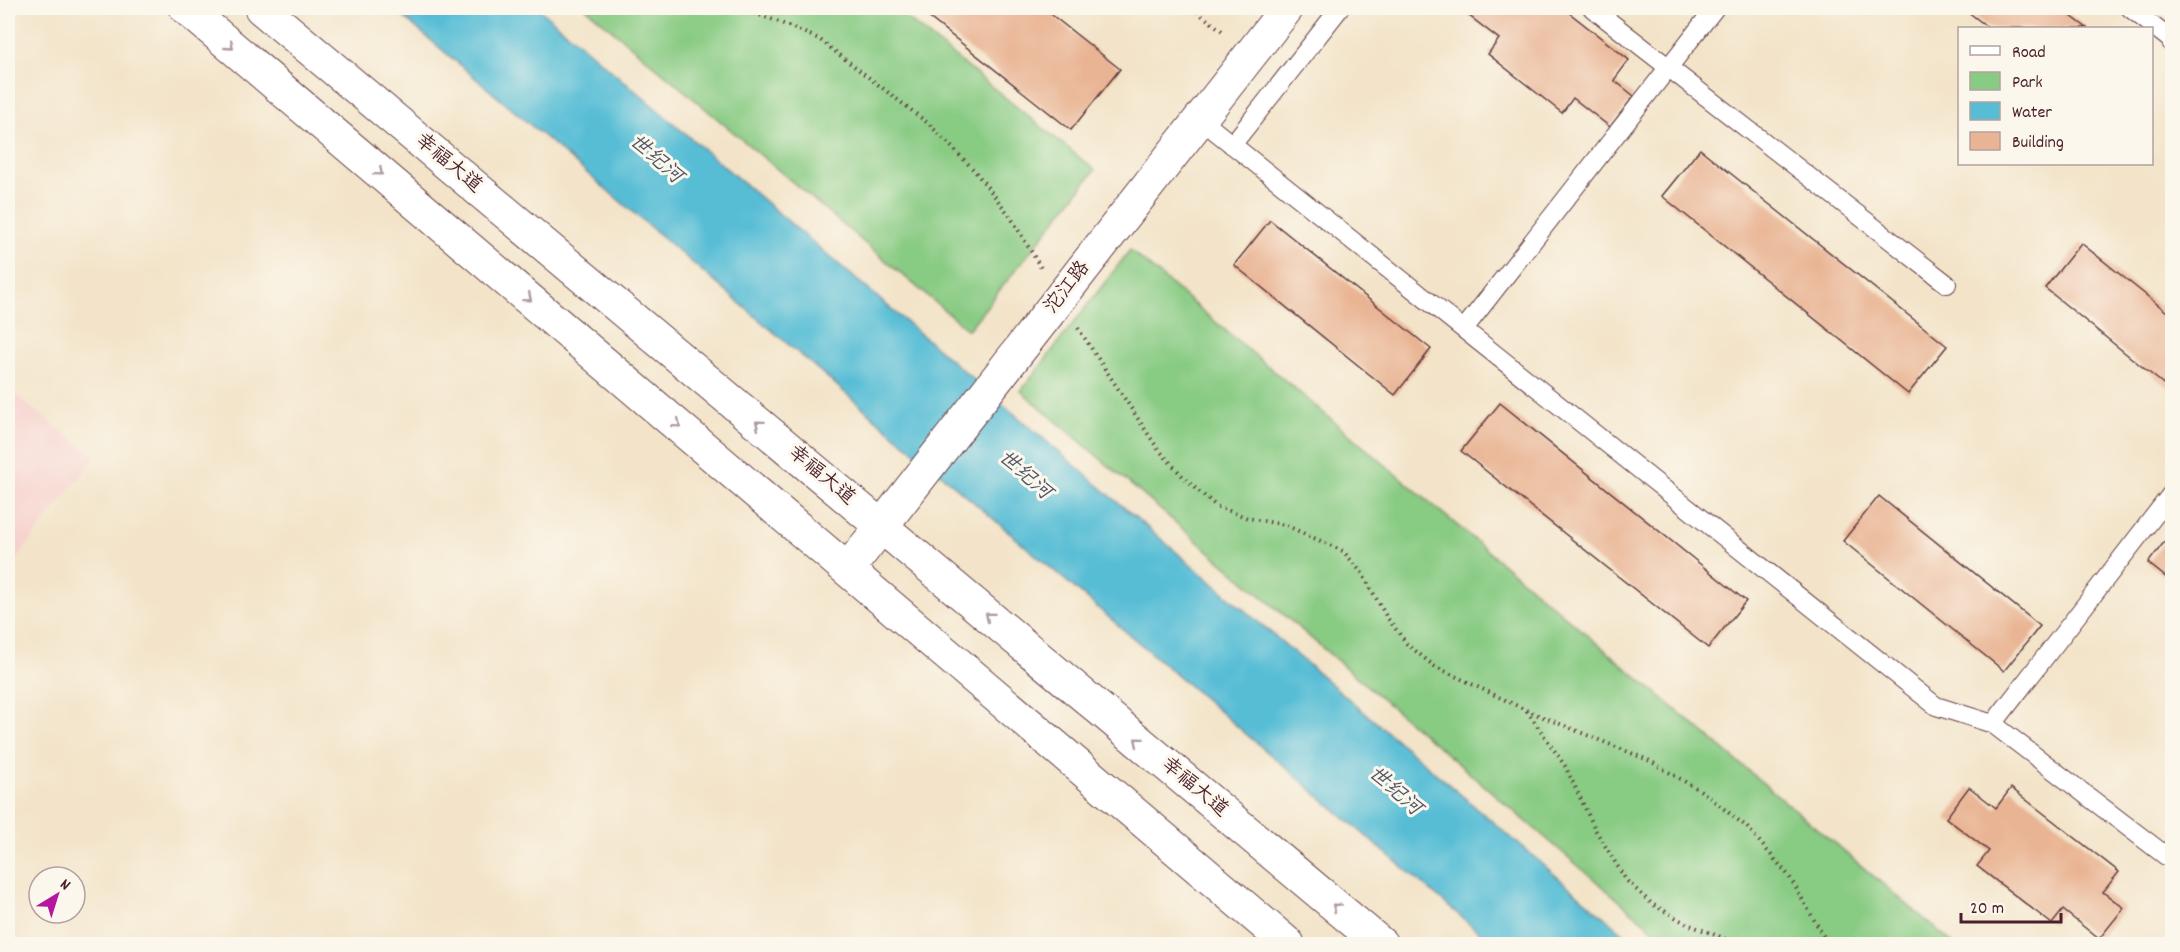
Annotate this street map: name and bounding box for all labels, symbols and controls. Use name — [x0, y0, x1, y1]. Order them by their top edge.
legend — [1958, 27, 2153, 165]
one-way arrow — [223, 39, 234, 50]
text: Road — [2012, 41, 2046, 66]
text: Park — [2012, 71, 2043, 96]
text: Water — [2012, 101, 2052, 126]
street label: 幸福大道 — [408, 128, 488, 200]
water label: 世纪河 — [621, 128, 691, 194]
text: Building — [2012, 131, 2064, 156]
one-way arrow — [372, 165, 383, 176]
street label: 沱江路 — [1038, 255, 1098, 320]
one-way arrow — [521, 291, 532, 302]
one-way arrow — [670, 417, 681, 428]
one-way arrow — [755, 420, 766, 431]
street label: 幸福大道 — [781, 440, 861, 512]
water label: 世纪河 — [990, 444, 1060, 510]
one-way arrow — [985, 612, 996, 623]
one-way arrow — [1134, 738, 1145, 749]
street label: 幸福大道 — [1154, 752, 1234, 824]
water label: 世纪河 — [1360, 760, 1430, 826]
north arrow — [27, 865, 87, 925]
text: N — [55, 874, 75, 897]
scale bar — [1961, 886, 2062, 924]
text: 20 m — [1970, 897, 2004, 922]
one-way arrow — [1332, 903, 1343, 914]

